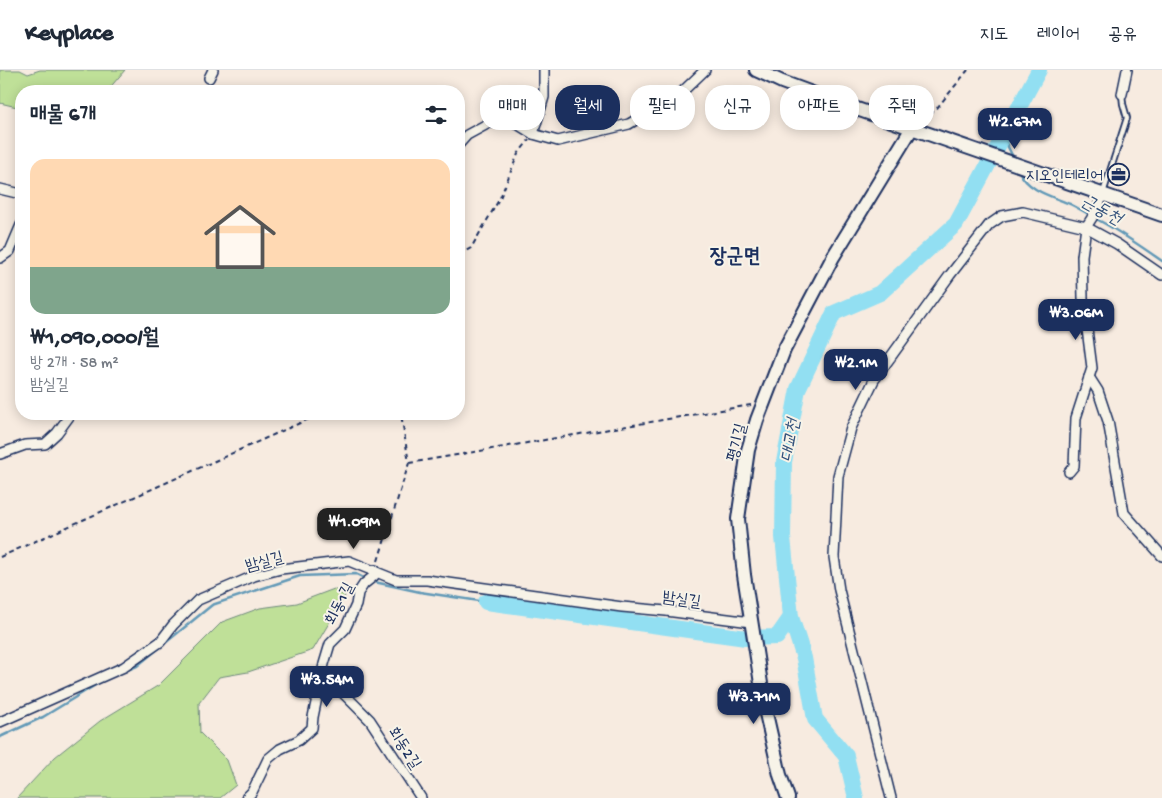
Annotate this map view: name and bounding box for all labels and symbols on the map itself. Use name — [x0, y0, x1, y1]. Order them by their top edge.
pin: ₩2.67M — [974, 108, 1056, 150]
office icon: 지오인테리어 — [1107, 162, 1131, 186]
place label: 지오인테리어 — [1026, 168, 1103, 187]
water label: 근동천 — [1077, 191, 1126, 232]
district label: 장군면 — [710, 246, 760, 271]
pin: ₩3.06M — [1035, 298, 1117, 341]
pin: ₩2.1M — [821, 348, 891, 391]
water label: 대교천 — [777, 416, 806, 464]
street label: 평기길 — [725, 422, 752, 464]
pin: ₩1.09M — [313, 508, 395, 550]
street label: 밤실길 — [244, 549, 286, 578]
street label: 회동1길 — [322, 580, 360, 629]
street label: 밤실길 — [661, 589, 702, 614]
pin: ₩3.54M — [286, 666, 368, 708]
pin: ₩3.71M — [713, 682, 795, 725]
street label: 회동2길 — [382, 724, 424, 774]

